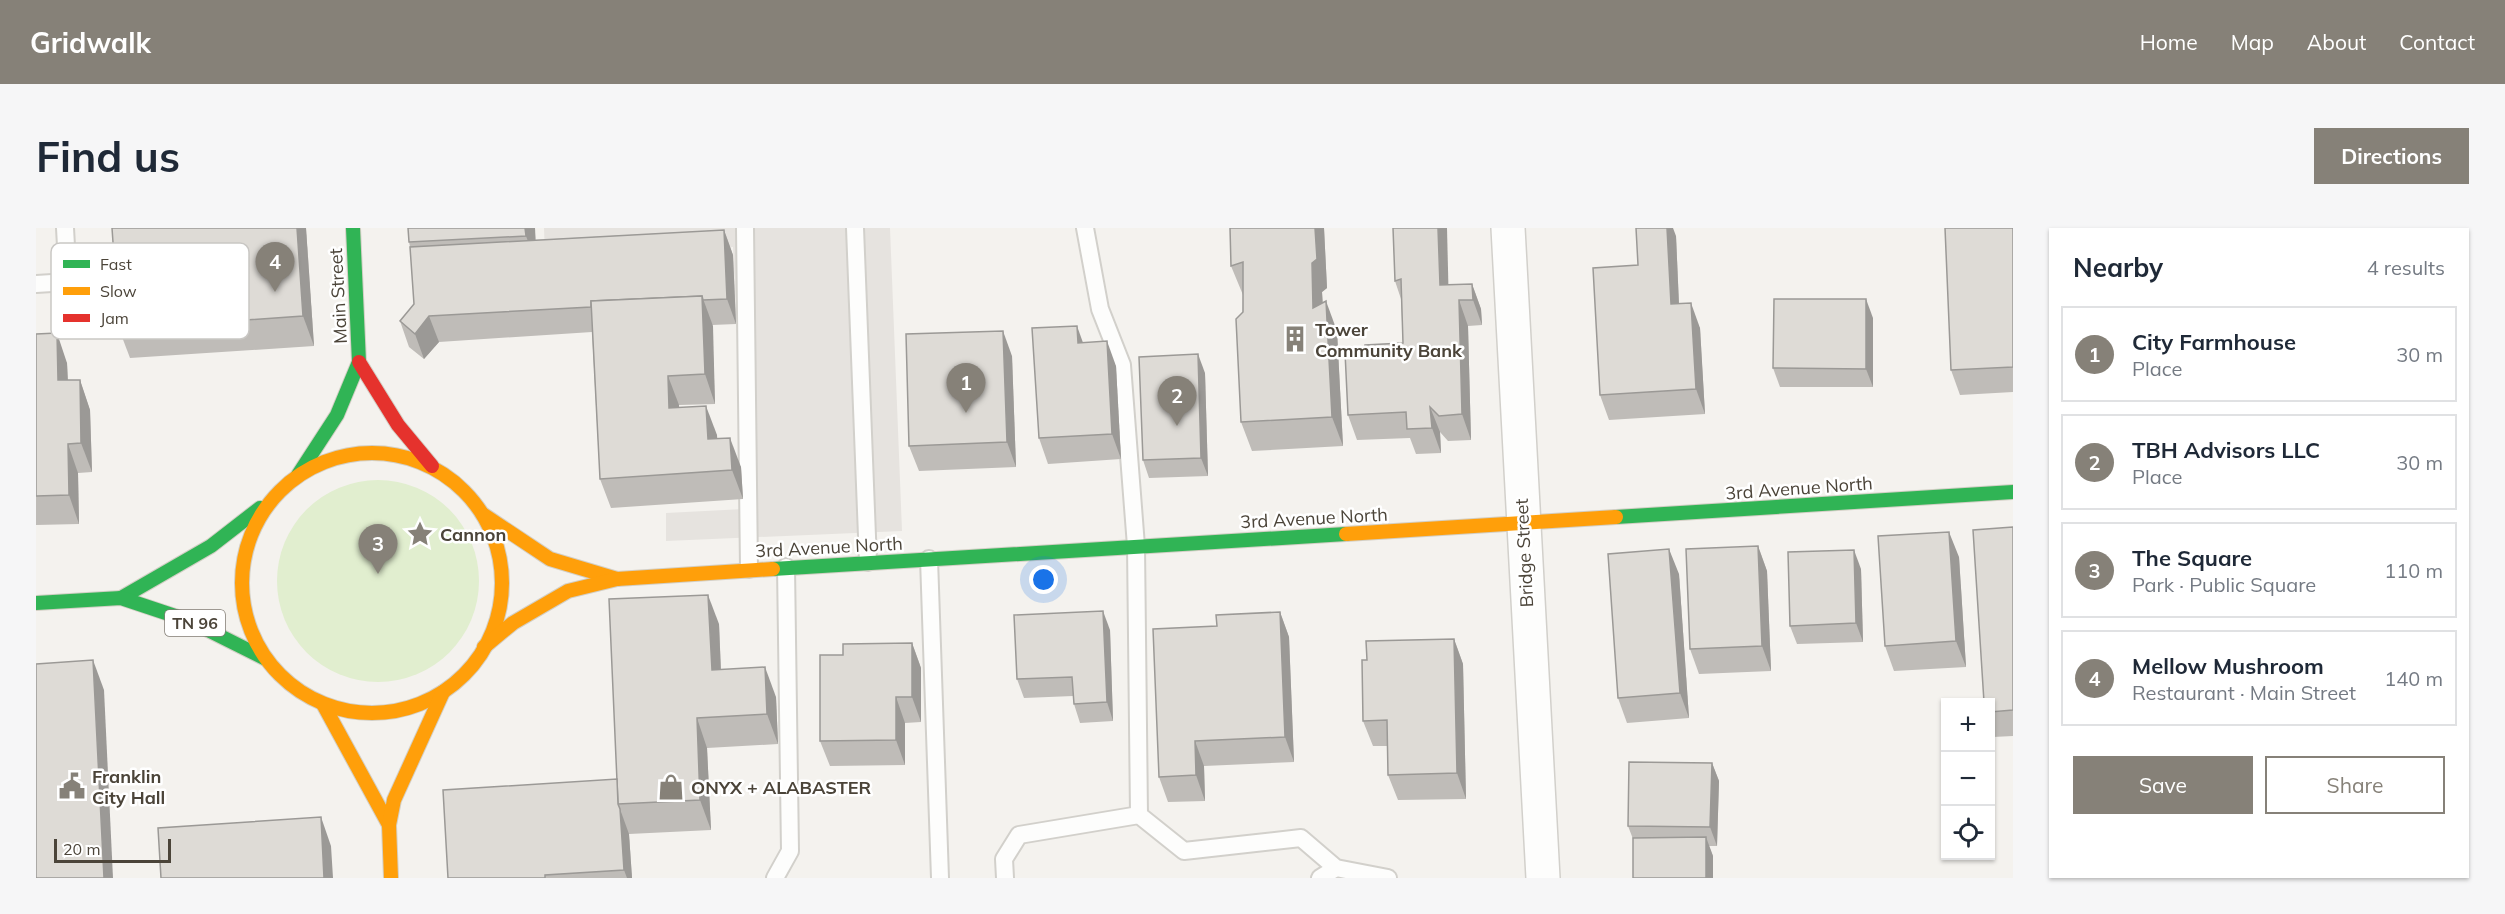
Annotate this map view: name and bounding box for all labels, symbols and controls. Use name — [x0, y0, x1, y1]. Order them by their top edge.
text: Gridwalk — [30, 25, 151, 60]
text: Home — [2140, 29, 2198, 55]
text: Map — [2231, 29, 2274, 55]
text: About — [2307, 29, 2366, 55]
text: Contact — [2399, 29, 2475, 55]
button: Directions — [2314, 128, 2469, 184]
text: Find us — [36, 130, 180, 183]
pin: 4 — [256, 242, 294, 292]
legend — [51, 243, 249, 339]
street label: Main Street — [324, 248, 352, 344]
text: Nearby — [2073, 251, 2163, 284]
text: Fast — [100, 254, 132, 274]
text: 4 results — [2367, 255, 2445, 280]
text: Slow — [100, 281, 137, 301]
text: Jam — [100, 308, 129, 328]
place label: Tower Community Bank — [1315, 318, 1463, 362]
building icon: Tower Community Bank — [1280, 324, 1310, 354]
text: City Farmhouse — [2132, 328, 2296, 356]
text: 1 — [2089, 342, 2101, 367]
text: 30 m — [2396, 342, 2443, 367]
text: Place — [2132, 356, 2182, 381]
pin: 1 — [946, 364, 986, 413]
pin: 2 — [1158, 376, 1196, 426]
text: TBH Advisors LLC — [2132, 436, 2320, 464]
text: 2 — [2089, 450, 2101, 475]
text: 30 m — [2396, 450, 2443, 475]
text: Place — [2132, 464, 2182, 489]
street label: 3rd Avenue North — [1725, 471, 1873, 505]
street label: Bridge Street — [1510, 498, 1538, 608]
street label: 3rd Avenue North — [1240, 503, 1388, 533]
place icon: Cannon — [405, 519, 435, 549]
place label: Cannon — [440, 523, 506, 546]
pin: 3 — [358, 524, 398, 574]
street label: 3rd Avenue North — [755, 532, 903, 562]
text: The Square — [2132, 544, 2252, 572]
text: 3 — [2089, 558, 2101, 583]
text: 110 m — [2384, 558, 2443, 583]
your location — [1029, 565, 1058, 594]
text: Park · Public Square — [2132, 572, 2316, 597]
road number: TN 96 — [165, 610, 225, 636]
text: Mellow Mushroom — [2132, 652, 2324, 680]
text: 4 — [2089, 666, 2101, 691]
text: 140 m — [2384, 666, 2443, 691]
text: Restaurant · Main Street — [2132, 680, 2356, 705]
map controls — [1941, 698, 1995, 860]
button: + — [1941, 698, 1995, 752]
button: − — [1941, 752, 1995, 806]
button: Save — [2073, 756, 2253, 814]
button: Share — [2265, 756, 2445, 814]
place label: Franklin City Hall — [92, 765, 165, 809]
public building icon: Franklin City Hall — [57, 771, 87, 801]
shop icon: ONYX + ALABASTER — [656, 772, 686, 802]
place label: ONYX + ALABASTER — [691, 776, 871, 799]
button: locate — [1941, 806, 1995, 860]
scale bar — [54, 836, 171, 864]
text: 20 m — [63, 839, 100, 859]

